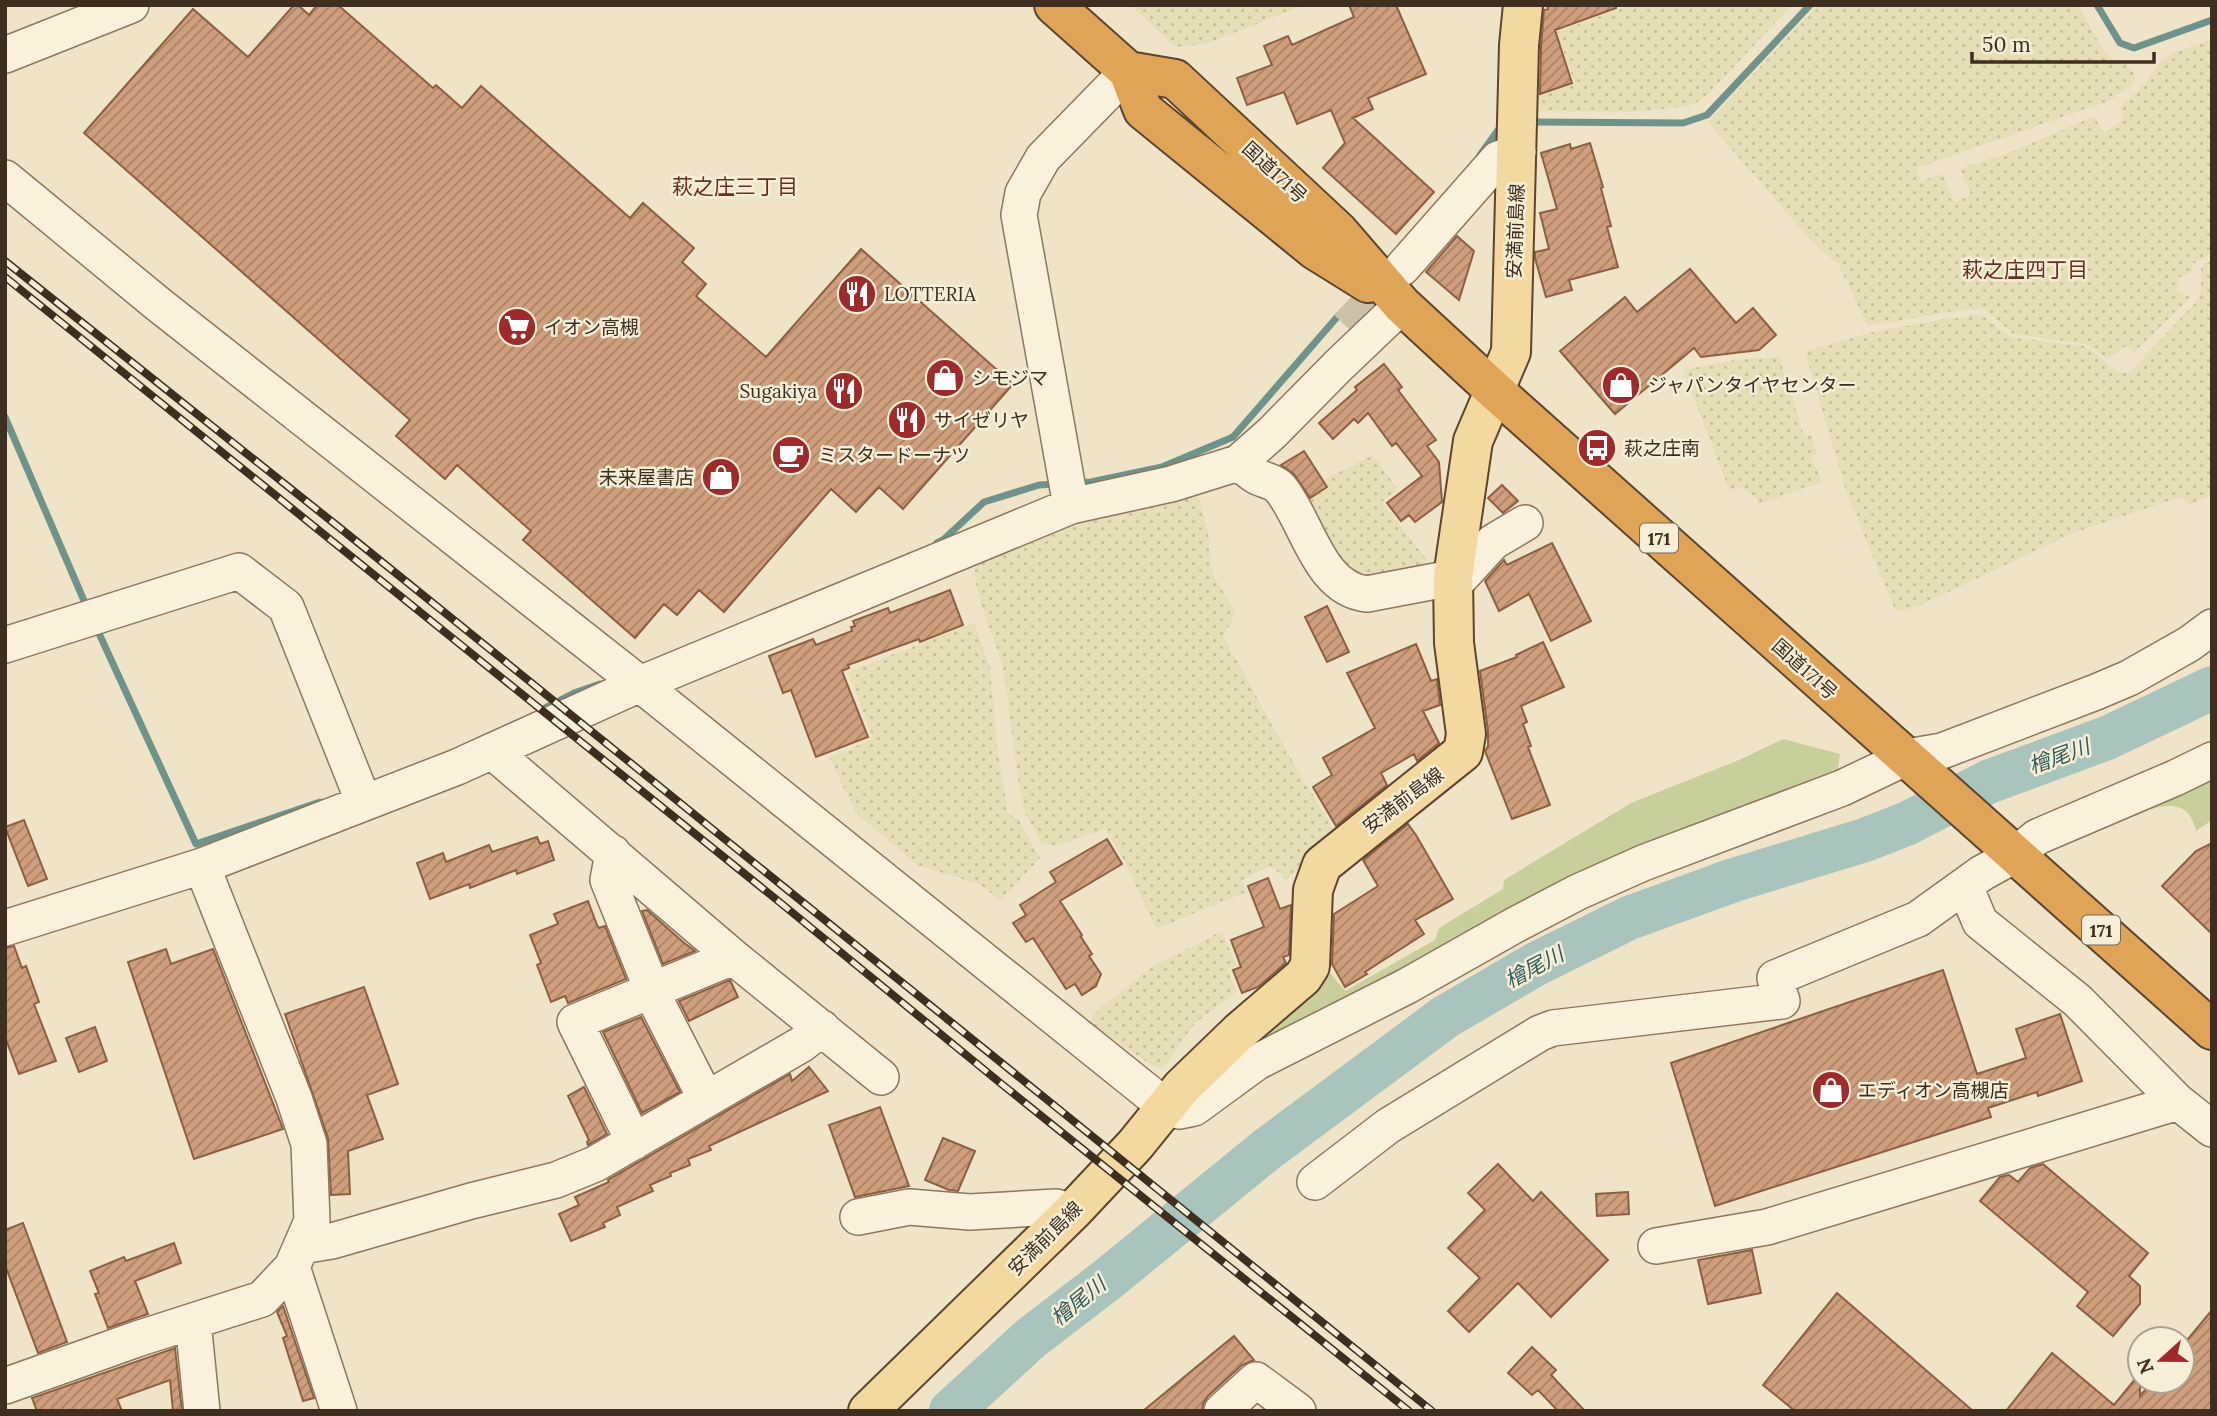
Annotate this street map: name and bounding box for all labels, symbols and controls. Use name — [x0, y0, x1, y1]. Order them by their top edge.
scale bar — [1972, 21, 2154, 65]
text: 50 m — [1982, 31, 2031, 58]
street label: 国道171号 — [1238, 136, 1312, 208]
district label: 萩之庄三丁目 — [672, 173, 798, 200]
street label: 安満前島線 — [1501, 183, 1529, 279]
district label: 萩之庄四丁目 — [1962, 256, 2088, 283]
restaurant icon: LOTTERIA — [836, 273, 878, 315]
place label: LOTTERIA — [884, 282, 977, 306]
supermarket icon: イオン高槻 — [496, 306, 538, 348]
place label: イオン高槻 — [544, 315, 639, 339]
shop icon: シモジマ — [924, 357, 966, 399]
shop icon: ジャパンタイヤセンター — [1600, 364, 1642, 406]
place label: シモジマ — [972, 366, 1048, 390]
restaurant icon: Sugakiya — [823, 370, 865, 412]
place label: ジャパンタイヤセンター — [1648, 373, 1856, 397]
place label: Sugakiya — [739, 379, 817, 403]
restaurant icon: サイゼリヤ — [886, 399, 928, 441]
place label: サイゼリヤ — [934, 408, 1029, 432]
bus stop icon: 萩之庄南 — [1576, 427, 1618, 469]
cafe icon: ミスタードーナツ — [770, 434, 812, 476]
place label: 萩之庄南 — [1624, 436, 1700, 460]
place label: ミスタードーナツ — [818, 443, 970, 467]
shop icon: 未来屋書店 — [700, 456, 742, 498]
place label: 未来屋書店 — [599, 465, 694, 489]
road number: 171 — [1640, 524, 1678, 552]
street label: 国道171号 — [1767, 633, 1843, 705]
water label: 檜尾川 — [2025, 732, 2095, 779]
street label: 安満前島線 — [1358, 762, 1448, 838]
road number: 171 — [2082, 916, 2120, 945]
water label: 檜尾川 — [1500, 939, 1570, 994]
shop icon: エディオン高槻店 — [1810, 1069, 1852, 1111]
place label: エディオン高槻店 — [1858, 1078, 2009, 1102]
street label: 安満前島線 — [1003, 1196, 1087, 1280]
water label: 檜尾川 — [1045, 1269, 1113, 1331]
north arrow — [2126, 1325, 2196, 1395]
text: N — [2131, 1355, 2159, 1377]

